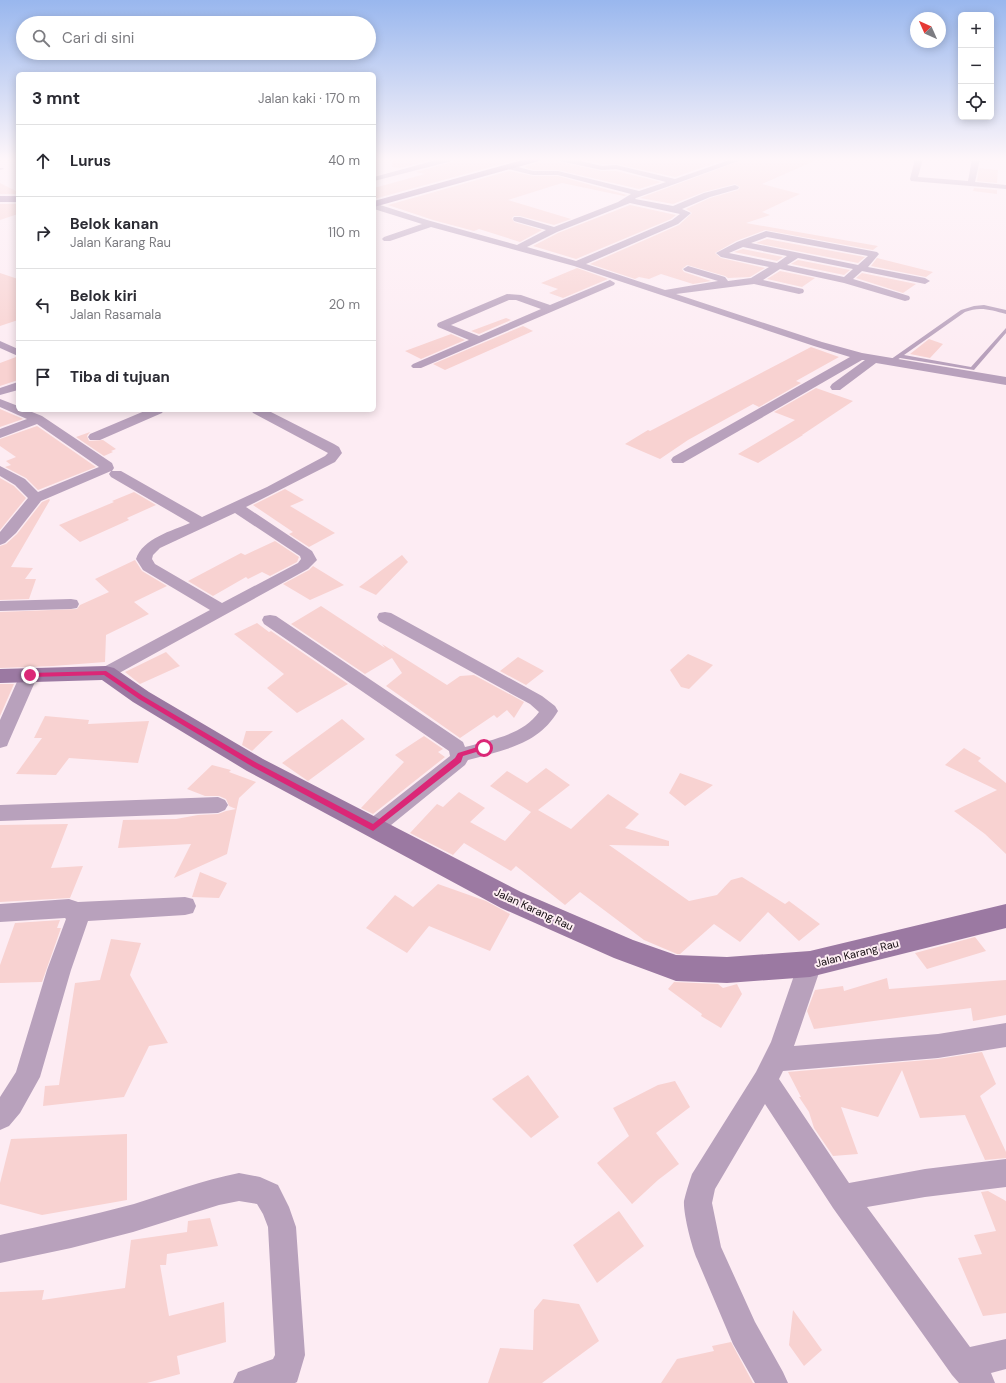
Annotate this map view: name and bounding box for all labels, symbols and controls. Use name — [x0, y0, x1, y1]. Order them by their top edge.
north arrow — [910, 12, 946, 48]
map controls — [958, 12, 994, 120]
button: + — [958, 12, 994, 48]
search box — [16, 16, 376, 60]
icon: search — [30, 27, 52, 49]
text: Cari di sini — [62, 28, 134, 48]
button: − — [958, 48, 994, 84]
button: locate — [958, 84, 994, 120]
text: 3 mnt — [32, 87, 80, 109]
text: Jalan kaki · 170 m — [258, 90, 360, 107]
icon: ahead — [32, 150, 54, 172]
text: Lurus — [70, 151, 111, 171]
text: 40 m — [328, 152, 360, 169]
text: Belok kanan — [70, 214, 158, 234]
icon: right — [32, 222, 54, 244]
text: 110 m — [328, 224, 360, 241]
text: Jalan Karang Rau — [70, 234, 171, 251]
text: Belok kiri — [70, 286, 137, 306]
icon: left — [32, 294, 54, 316]
text: 20 m — [329, 296, 360, 313]
text: Jalan Rasamala — [70, 306, 161, 323]
icon: arrive — [32, 366, 54, 388]
text: Tiba di tujuan — [70, 367, 170, 387]
route end — [21, 666, 39, 684]
route start — [475, 739, 493, 757]
street label: Jalan Karang Rau — [492, 885, 576, 933]
street label: Jalan Karang Rau — [814, 936, 900, 970]

